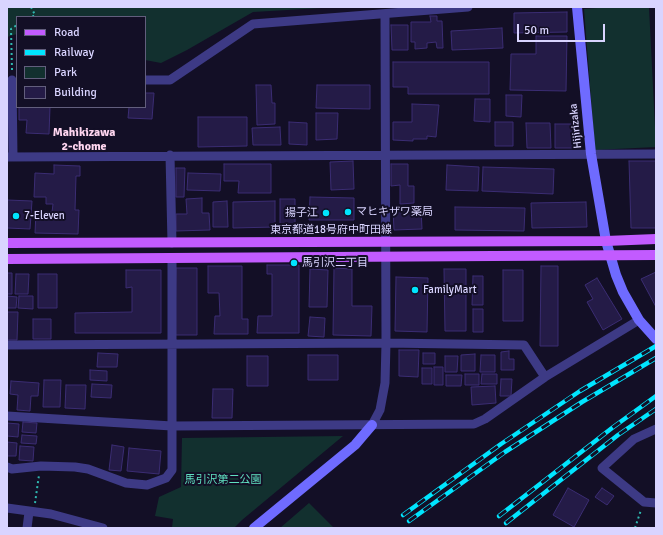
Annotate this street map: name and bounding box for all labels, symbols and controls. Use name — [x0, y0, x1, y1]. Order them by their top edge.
legend — [16, 16, 146, 108]
scale bar — [519, 16, 607, 42]
text: 50 m — [524, 23, 549, 38]
text: Road — [54, 25, 80, 40]
text: Railway — [54, 45, 94, 60]
text: Park — [54, 65, 77, 80]
text: Building — [54, 85, 97, 100]
street label: Hijirizaka — [567, 103, 585, 149]
district label: Mahikizawa 2-chome — [53, 126, 115, 154]
place label: マヒキザワ薬局 — [356, 205, 433, 219]
place label: 揚子江 — [285, 206, 318, 220]
marker: マヒキザワ薬局 — [343, 207, 353, 217]
marker: 揚子江 — [321, 208, 331, 218]
place label: 7-Eleven — [24, 209, 65, 223]
marker: 7-Eleven — [11, 211, 21, 221]
street label: 東京都道18号府中町田線 — [270, 223, 392, 237]
place label: 馬引沢二丁目 — [302, 256, 368, 270]
marker: 馬引沢二丁目 — [289, 258, 299, 268]
place label: FamilyMart — [423, 283, 477, 297]
marker: FamilyMart — [410, 285, 420, 295]
park label: 馬引沢第二公園 — [185, 473, 261, 487]

